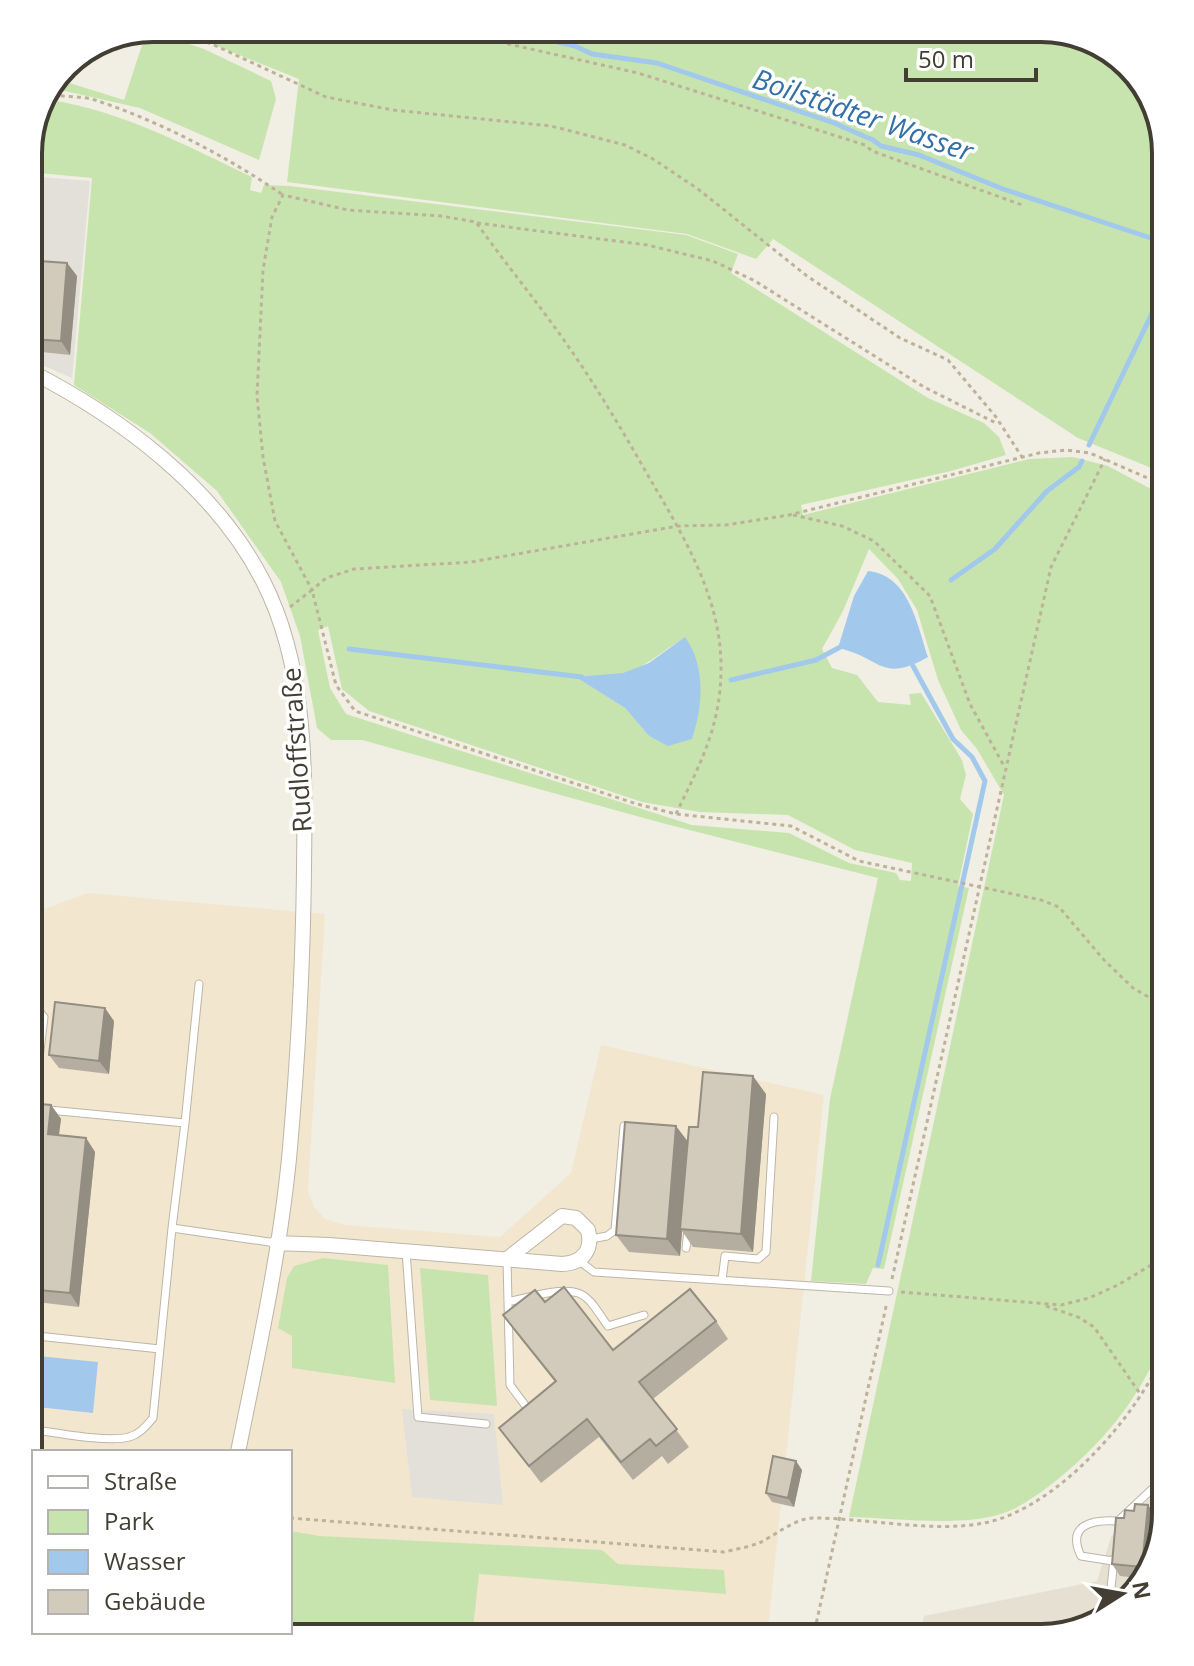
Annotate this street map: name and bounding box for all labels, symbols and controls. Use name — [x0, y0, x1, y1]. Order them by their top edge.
scale bar — [906, 32, 1036, 82]
text: 50 m — [918, 42, 974, 75]
water label: Boilstädter Wasser — [748, 59, 979, 170]
street label: Rudloffstraße — [272, 666, 320, 834]
legend — [32, 1450, 292, 1634]
text: Straße — [104, 1464, 177, 1497]
text: Park — [104, 1504, 155, 1537]
text: Wasser — [104, 1544, 186, 1577]
north arrow — [1082, 1554, 1162, 1634]
text: N — [1126, 1578, 1159, 1602]
text: Gebäude — [104, 1584, 206, 1617]

